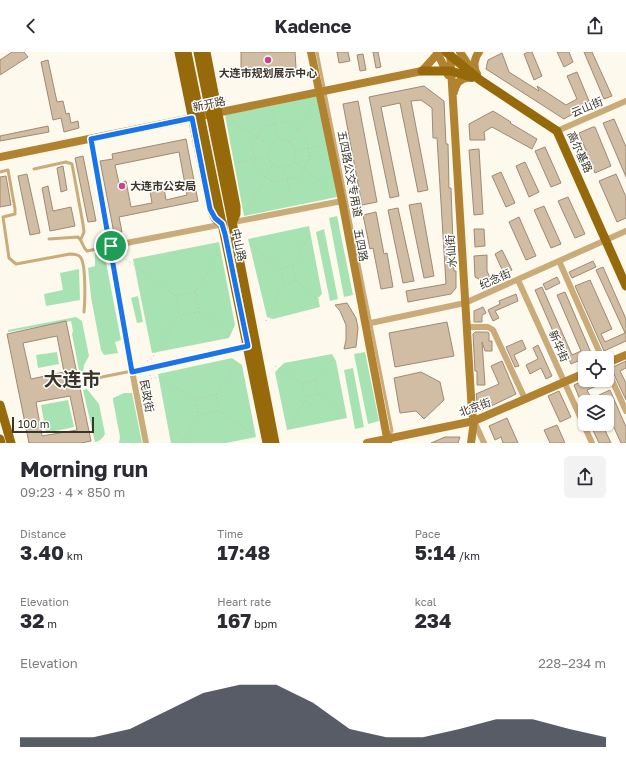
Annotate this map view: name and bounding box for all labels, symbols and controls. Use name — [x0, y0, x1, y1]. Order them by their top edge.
icon: back — [20, 15, 42, 37]
text: Kadence — [275, 15, 351, 37]
icon: share — [584, 15, 606, 37]
marker: 大连市规划展示中心 — [263, 55, 273, 65]
place label: 大连市规划展示中心 — [219, 66, 318, 79]
street label: 新开路 — [191, 94, 226, 113]
street label: 云山街 — [569, 94, 605, 119]
street label: 五四路公交专用道 — [336, 129, 365, 218]
street label: 高尔基路 — [565, 129, 596, 174]
place label: 大连市公安局 — [130, 179, 196, 192]
marker: 大连市公安局 — [117, 181, 127, 191]
street label: 中山路 — [229, 227, 250, 262]
street label: 五四路 — [352, 227, 371, 262]
pin — [94, 229, 128, 263]
street label: 水仙街 — [443, 234, 458, 268]
icon: arrive — [100, 235, 122, 257]
street label: 纪念街 — [477, 266, 513, 291]
street label: 新华街 — [547, 328, 572, 364]
map controls — [578, 351, 614, 431]
button: locate — [578, 351, 614, 387]
district label: 大连市 — [43, 367, 101, 390]
street label: 民政街 — [138, 378, 157, 413]
street label: 北京街 — [457, 395, 493, 418]
button: layers — [578, 395, 614, 431]
scale bar — [12, 415, 94, 434]
text: 100 m — [18, 417, 49, 430]
text: Morning run — [20, 455, 148, 482]
button: share — [564, 456, 606, 498]
text: 09:23 · 4 × 850 m — [20, 484, 125, 500]
text: Distance — [20, 527, 66, 540]
text: Time — [217, 527, 243, 540]
text: Pace — [415, 527, 440, 540]
text: 3.40 — [20, 540, 64, 564]
text: 17:48 — [217, 540, 270, 564]
text: 5:14 — [415, 540, 456, 564]
text: km — [64, 549, 83, 562]
text: /km — [456, 549, 480, 562]
text: Elevation — [20, 595, 69, 608]
text: Heart rate — [217, 595, 271, 608]
text: kcal — [415, 595, 436, 608]
text: 32 — [20, 608, 44, 632]
text: 167 — [217, 608, 251, 632]
text: 234 — [415, 608, 452, 632]
text: m — [44, 617, 57, 630]
text: bpm — [251, 617, 277, 630]
text: Elevation — [20, 655, 78, 671]
text: 228–234 m — [538, 655, 606, 671]

